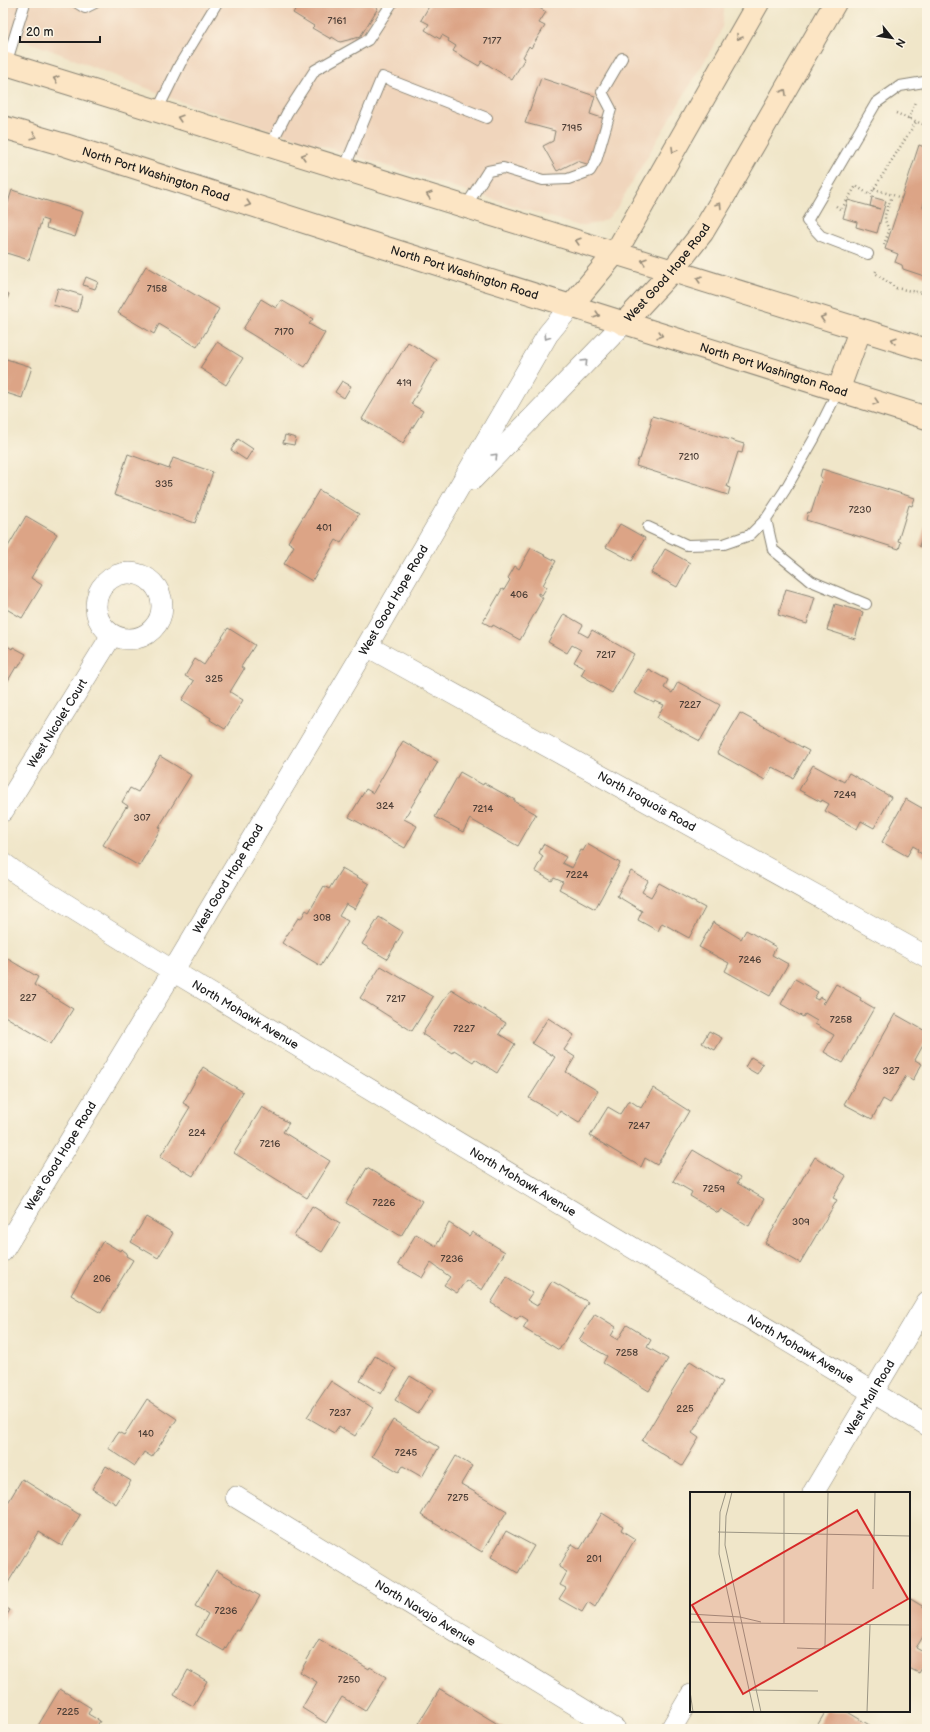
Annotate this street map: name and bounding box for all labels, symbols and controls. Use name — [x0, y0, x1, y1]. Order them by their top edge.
house number: 7161 — [328, 15, 347, 27]
scale bar — [20, 18, 100, 44]
north arrow — [872, 18, 912, 58]
text: 20 m — [26, 25, 53, 40]
one-way arrow — [736, 33, 743, 40]
house number: 7177 — [483, 35, 501, 47]
text: N — [893, 36, 908, 50]
one-way arrow — [53, 75, 60, 84]
one-way arrow — [780, 89, 787, 96]
one-way arrow — [177, 114, 184, 123]
house number: 7195 — [562, 122, 582, 134]
one-way arrow — [30, 131, 37, 140]
street label: North Port Washington Road — [80, 144, 232, 205]
one-way arrow — [672, 146, 679, 153]
one-way arrow — [301, 152, 308, 161]
one-way arrow — [425, 191, 432, 200]
one-way arrow — [245, 199, 252, 208]
one-way arrow — [714, 202, 722, 209]
street label: West Good Hope Road — [622, 221, 714, 325]
one-way arrow — [575, 237, 582, 246]
street label: North Port Washington Road — [389, 243, 540, 303]
one-way arrow — [641, 258, 648, 266]
one-way arrow — [696, 276, 703, 284]
house number: 7158 — [147, 283, 167, 295]
one-way arrow — [593, 310, 600, 319]
one-way arrow — [820, 314, 827, 323]
house number: 7170 — [274, 326, 294, 338]
one-way arrow — [657, 330, 664, 339]
one-way arrow — [544, 333, 552, 340]
one-way arrow — [890, 336, 897, 345]
street label: North Port Washington Road — [698, 340, 849, 401]
one-way arrow — [581, 359, 588, 367]
house number: 419 — [396, 377, 412, 389]
one-way arrow — [872, 397, 879, 406]
house number: 7210 — [679, 451, 699, 463]
one-way arrow — [490, 453, 498, 461]
house number: 335 — [155, 478, 173, 490]
house number: 7230 — [849, 504, 871, 516]
house number: 401 — [316, 522, 332, 534]
street label: West Good Hope Road — [356, 542, 432, 658]
house number: 406 — [510, 589, 528, 601]
house number: 7217 — [596, 649, 616, 661]
house number: 325 — [205, 673, 223, 685]
street label: West Nicolet Court — [24, 676, 91, 771]
house number: 7227 — [679, 699, 701, 711]
street label: North Iroquois Road — [595, 768, 698, 835]
house number: 7249 — [834, 789, 856, 801]
house number: 324 — [376, 800, 394, 812]
house number: 7214 — [473, 803, 493, 815]
house number: 307 — [134, 812, 151, 824]
street label: West Good Hope Road — [190, 821, 267, 937]
house number: 7224 — [566, 869, 588, 881]
house number: 308 — [313, 912, 331, 924]
house number: 7246 — [739, 954, 761, 966]
street label: North Mohawk Avenue — [189, 977, 301, 1053]
house number: 227 — [20, 992, 36, 1004]
house number: 7217 — [386, 993, 406, 1005]
house number: 7258 — [830, 1014, 852, 1026]
house number: 7227 — [453, 1023, 475, 1035]
house number: 327 — [883, 1065, 900, 1077]
street label: West Good Hope Road — [22, 1099, 100, 1214]
house number: 7247 — [628, 1120, 650, 1132]
house number: 224 — [188, 1127, 206, 1139]
house number: 7216 — [260, 1138, 280, 1150]
street label: North Mohawk Avenue — [467, 1144, 579, 1220]
house number: 7259 — [703, 1183, 725, 1195]
house number: 7226 — [373, 1197, 395, 1209]
house number: 309 — [792, 1216, 810, 1228]
house number: 7236 — [441, 1253, 463, 1265]
house number: 206 — [93, 1273, 111, 1285]
street label: North Mohawk Avenue — [744, 1311, 856, 1387]
house number: 7258 — [616, 1347, 638, 1359]
street label: West Mall Road — [842, 1357, 899, 1438]
house number: 225 — [676, 1403, 694, 1415]
house number: 7237 — [329, 1407, 351, 1419]
house number: 140 — [138, 1428, 154, 1440]
house number: 7245 — [395, 1447, 418, 1459]
house number: 7275 — [447, 1492, 469, 1504]
inset map — [690, 1492, 910, 1712]
house number: 201 — [586, 1553, 602, 1565]
street label: North Navajo Avenue — [372, 1577, 478, 1650]
house number: 7236 — [215, 1605, 237, 1617]
house number: 7250 — [338, 1674, 360, 1686]
house number: 7225 — [57, 1706, 79, 1718]

